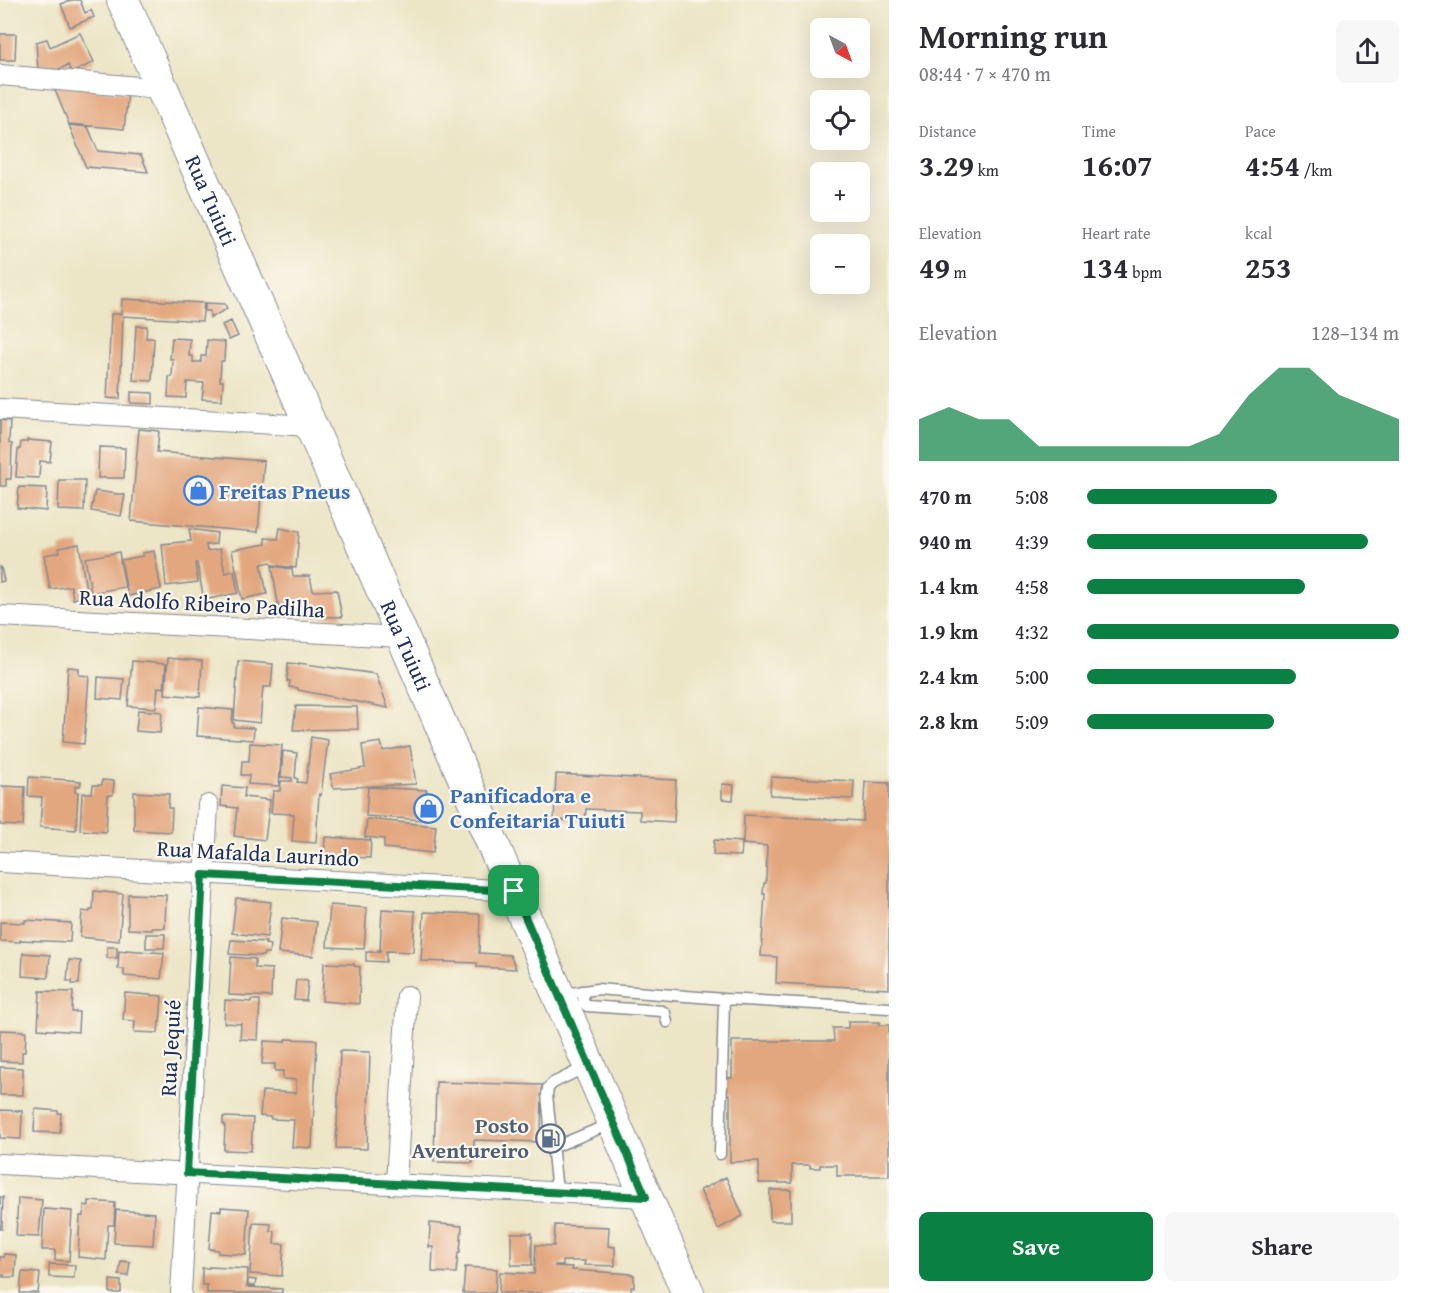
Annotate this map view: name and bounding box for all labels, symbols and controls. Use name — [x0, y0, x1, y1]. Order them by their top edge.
text: Morning run — [919, 12, 1108, 60]
north arrow — [810, 18, 870, 78]
map controls — [810, 18, 870, 294]
button: share — [1336, 20, 1399, 83]
text: 08:44 · 7 × 470 m — [919, 59, 1051, 88]
button: locate — [810, 90, 870, 150]
text: Distance — [919, 119, 976, 143]
text: Time — [1082, 119, 1116, 143]
text: Pace — [1245, 119, 1276, 143]
text: 3.29 — [919, 143, 974, 187]
text: 16:07 — [1082, 143, 1153, 187]
text: 4:54 — [1245, 143, 1300, 187]
street label: Rua Tuiuti — [177, 150, 245, 251]
text: km — [974, 158, 999, 182]
text: /km — [1300, 158, 1332, 182]
button: + — [810, 162, 870, 222]
text: Elevation — [919, 221, 982, 245]
text: Heart rate — [1082, 221, 1151, 245]
text: kcal — [1245, 221, 1272, 245]
button: − — [810, 234, 870, 294]
text: 49 — [919, 245, 950, 289]
text: 134 — [1082, 245, 1129, 289]
text: 253 — [1245, 245, 1292, 289]
text: m — [950, 260, 967, 284]
text: bpm — [1129, 260, 1162, 284]
text: Elevation — [919, 318, 997, 347]
text: 128–134 m — [1311, 318, 1399, 347]
shop icon: Freitas Pneus — [182, 475, 214, 507]
place label: Freitas Pneus — [219, 475, 350, 507]
text: 470 m — [919, 482, 972, 511]
text: 5:08 — [1015, 482, 1049, 511]
text: 940 m — [919, 527, 972, 556]
text: 4:39 — [1015, 527, 1049, 556]
text: 1.4 km — [919, 572, 978, 601]
text: 4:58 — [1015, 572, 1049, 601]
street label: Rua Adolfo Ribeiro Padilha — [78, 581, 326, 625]
street label: Rua Tuiuti — [373, 595, 440, 696]
text: 1.9 km — [919, 617, 978, 646]
text: 4:32 — [1015, 617, 1049, 646]
text: 2.4 km — [919, 662, 978, 691]
text: 5:00 — [1015, 662, 1049, 691]
text: 2.8 km — [919, 707, 978, 736]
text: 5:09 — [1015, 707, 1049, 736]
place label: Panificadora e Confeitaria Tuiuti — [450, 779, 625, 836]
shop icon: Panificadora e Confeitaria Tuiuti — [413, 792, 445, 824]
street label: Rua Mafalda Laurindo — [156, 832, 360, 874]
pin — [488, 865, 539, 916]
icon: arrive — [497, 874, 530, 907]
street label: Rua Jequié — [151, 999, 189, 1097]
place label: Posto Aventureiro — [412, 1109, 529, 1166]
fuel station icon: Posto Aventureiro — [534, 1122, 566, 1154]
button: Save — [919, 1212, 1153, 1281]
button: Share — [1165, 1212, 1399, 1281]

